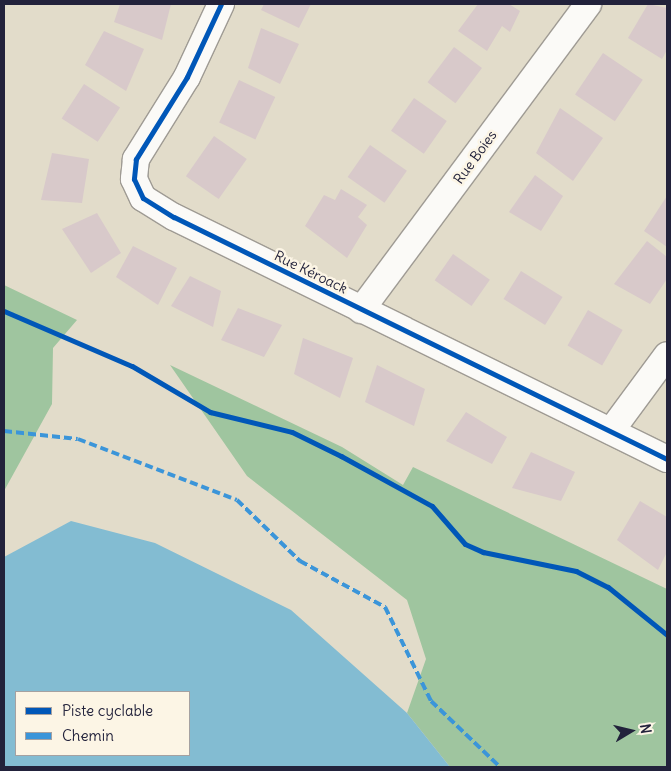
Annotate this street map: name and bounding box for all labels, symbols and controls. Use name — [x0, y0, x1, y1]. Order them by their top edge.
street label: Rue Boies — [450, 127, 500, 187]
street label: Rue Kéroack — [272, 247, 350, 297]
legend — [15, 691, 190, 756]
text: Piste cyclable — [62, 701, 153, 720]
north arrow — [606, 706, 656, 756]
text: N — [636, 722, 655, 735]
text: Chemin — [62, 726, 114, 745]

